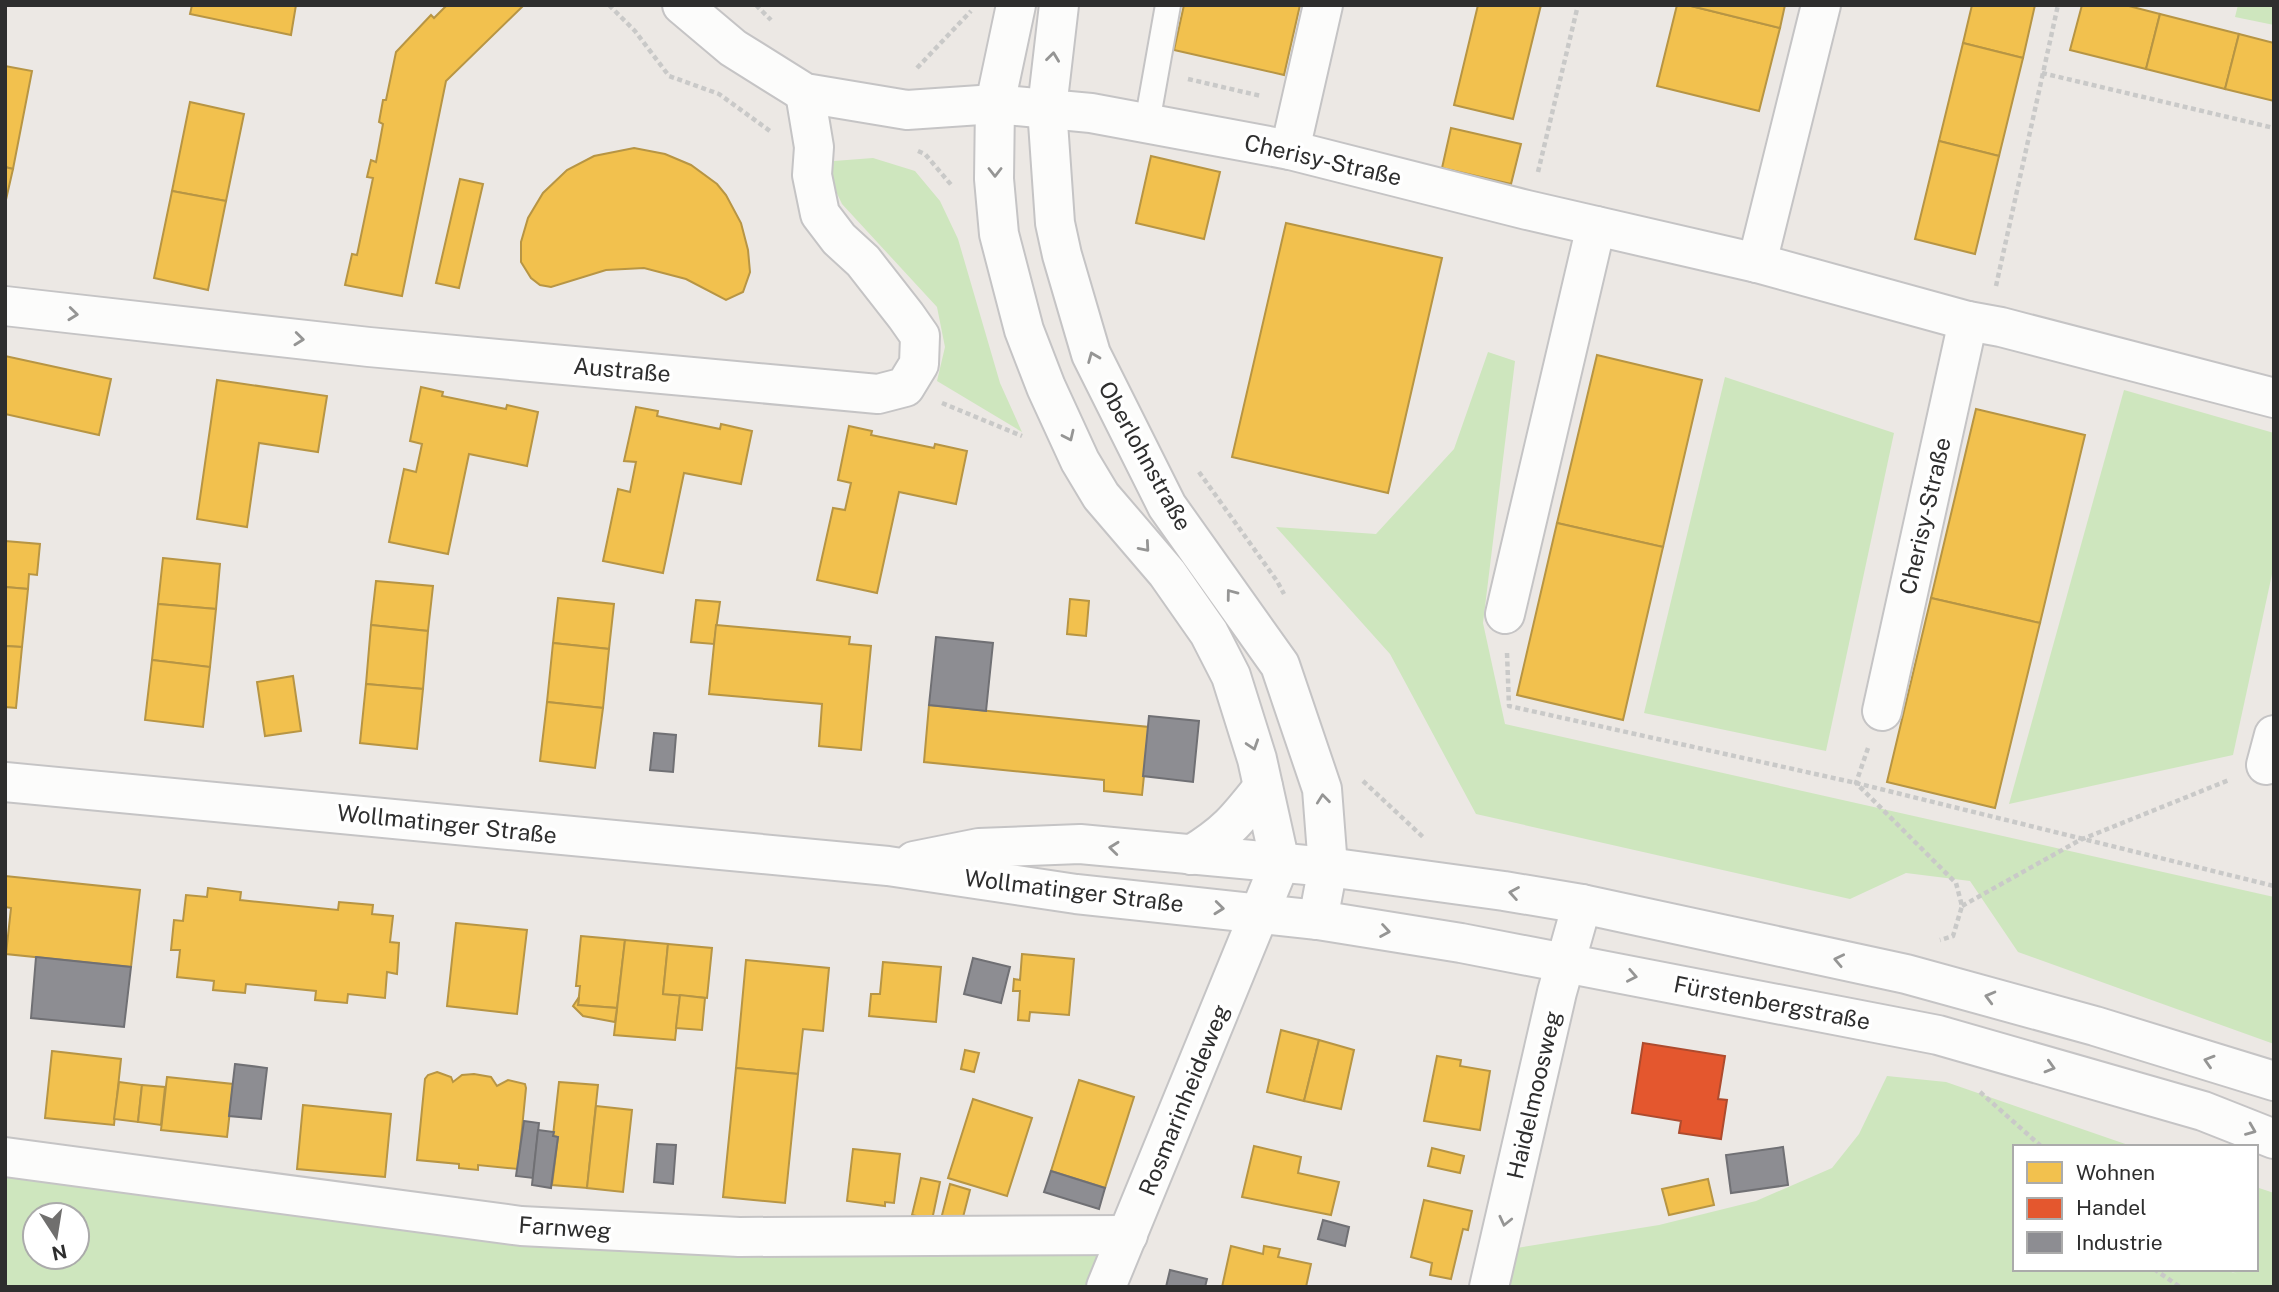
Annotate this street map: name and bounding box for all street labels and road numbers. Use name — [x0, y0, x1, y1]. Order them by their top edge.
street label: Cherisy-Straße — [1242, 128, 1404, 191]
street label: Austraße — [572, 352, 672, 387]
street label: Oberlohnstraße — [1093, 376, 1198, 535]
street label: Cherisy-Straße — [1893, 435, 1956, 597]
street label: Wollmatinger Straße — [336, 799, 558, 848]
street label: Wollmatinger Straße — [963, 864, 1185, 917]
street label: Fürstenbergstraße — [1672, 970, 1873, 1035]
street label: Rosmarinheideweg — [1133, 1000, 1234, 1199]
street label: Haidelmoosweg — [1501, 1008, 1566, 1182]
street label: Farnweg — [518, 1211, 612, 1244]

